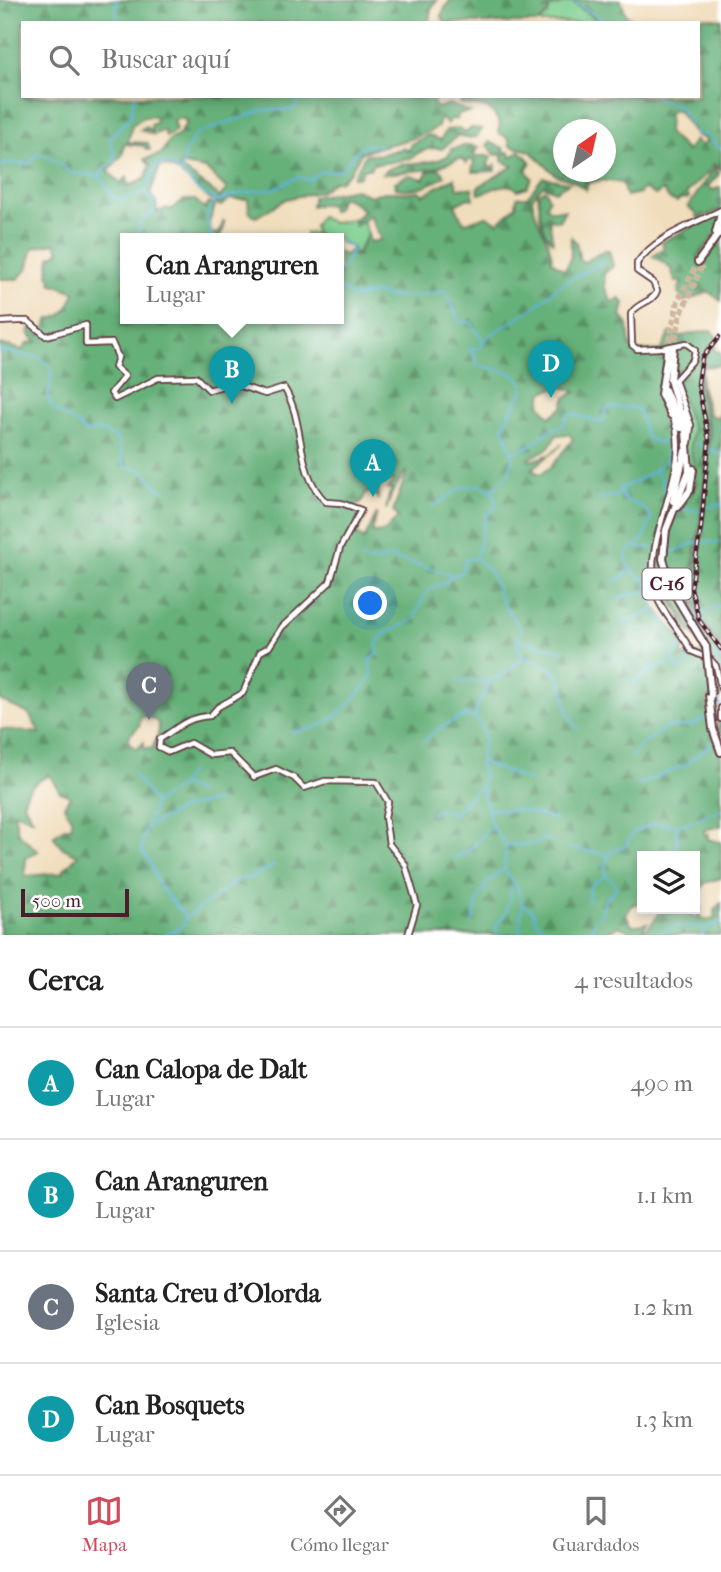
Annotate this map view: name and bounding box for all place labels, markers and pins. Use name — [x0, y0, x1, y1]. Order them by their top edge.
pin: D — [528, 340, 574, 398]
pin: B — [209, 346, 255, 404]
pin: A — [350, 439, 396, 497]
pin: C — [126, 662, 172, 720]

